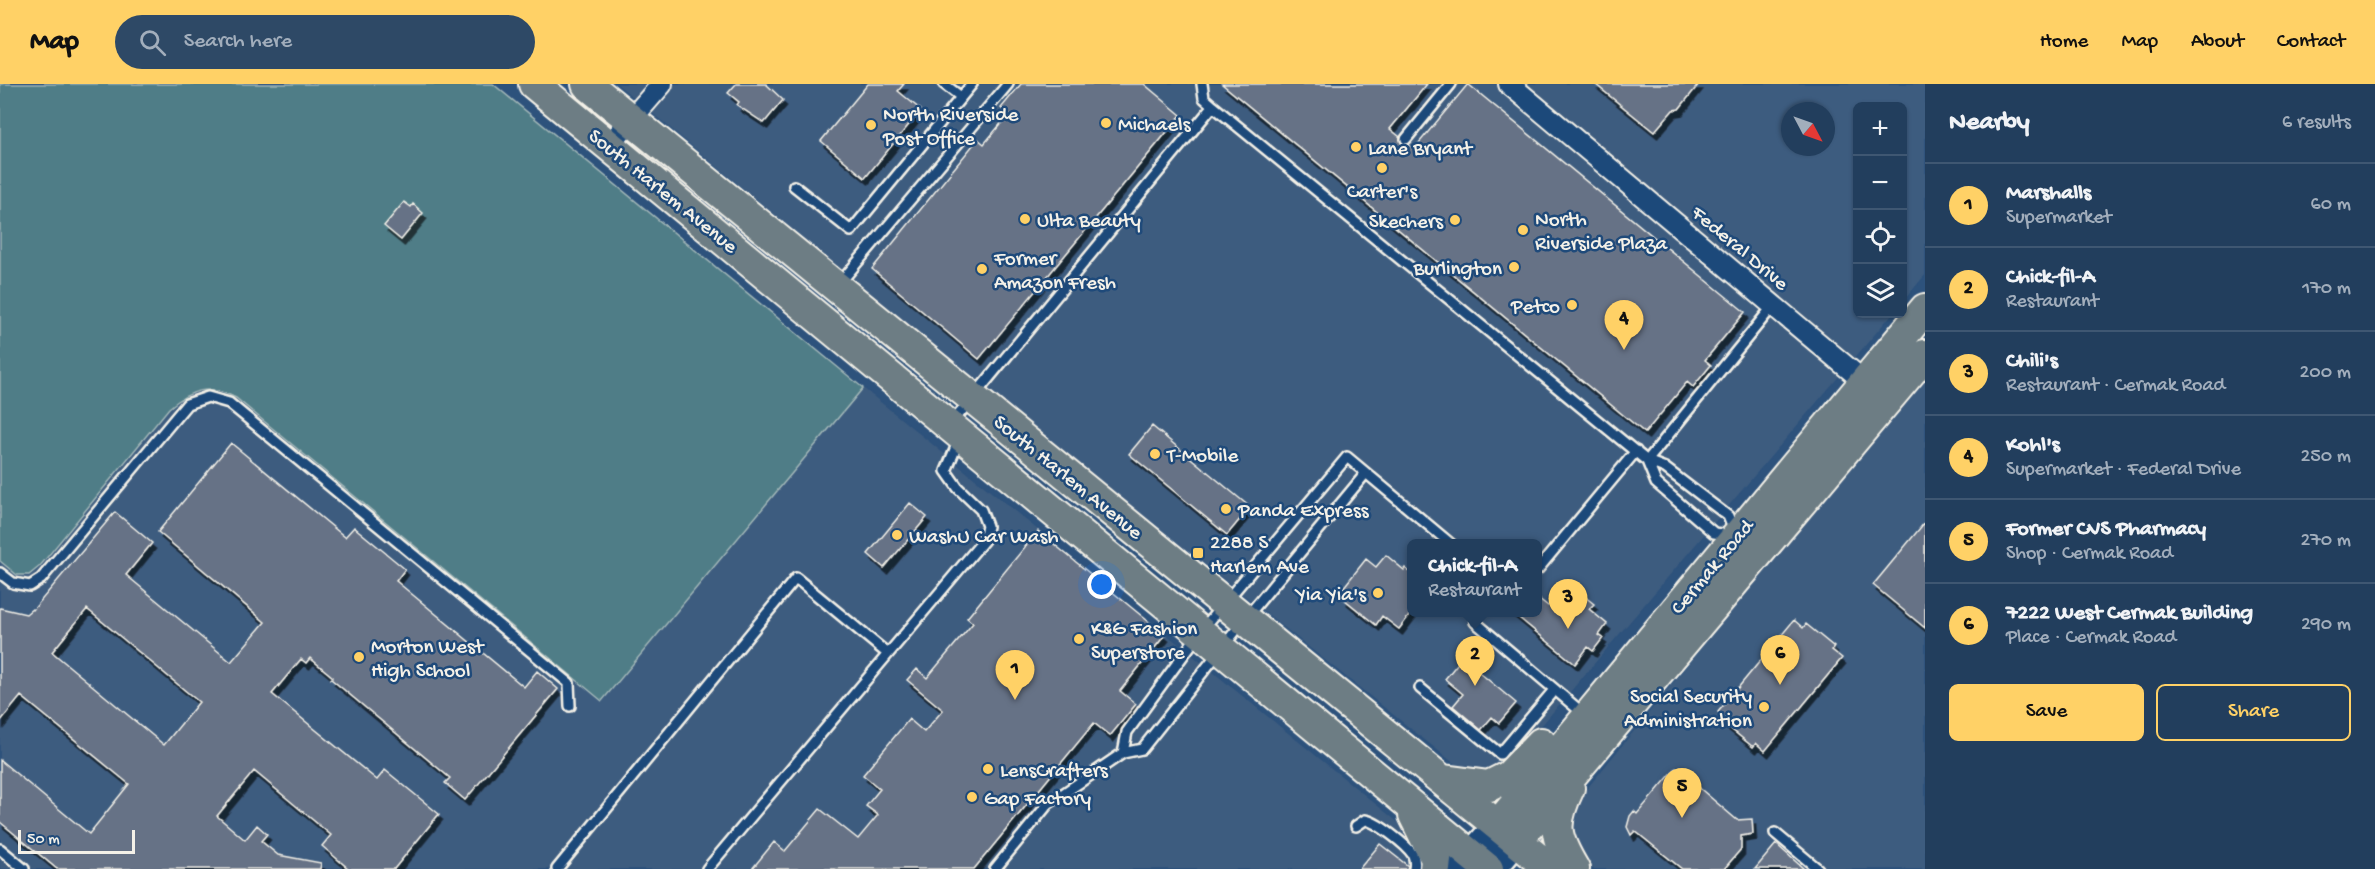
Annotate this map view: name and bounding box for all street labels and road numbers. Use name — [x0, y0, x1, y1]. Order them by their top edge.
street label: South Harlem Avenue — [582, 125, 742, 261]
street label: Federal Drive — [1684, 201, 1793, 298]
street label: South Harlem Avenue — [987, 411, 1147, 547]
street label: Cermak Road — [1667, 514, 1762, 621]

